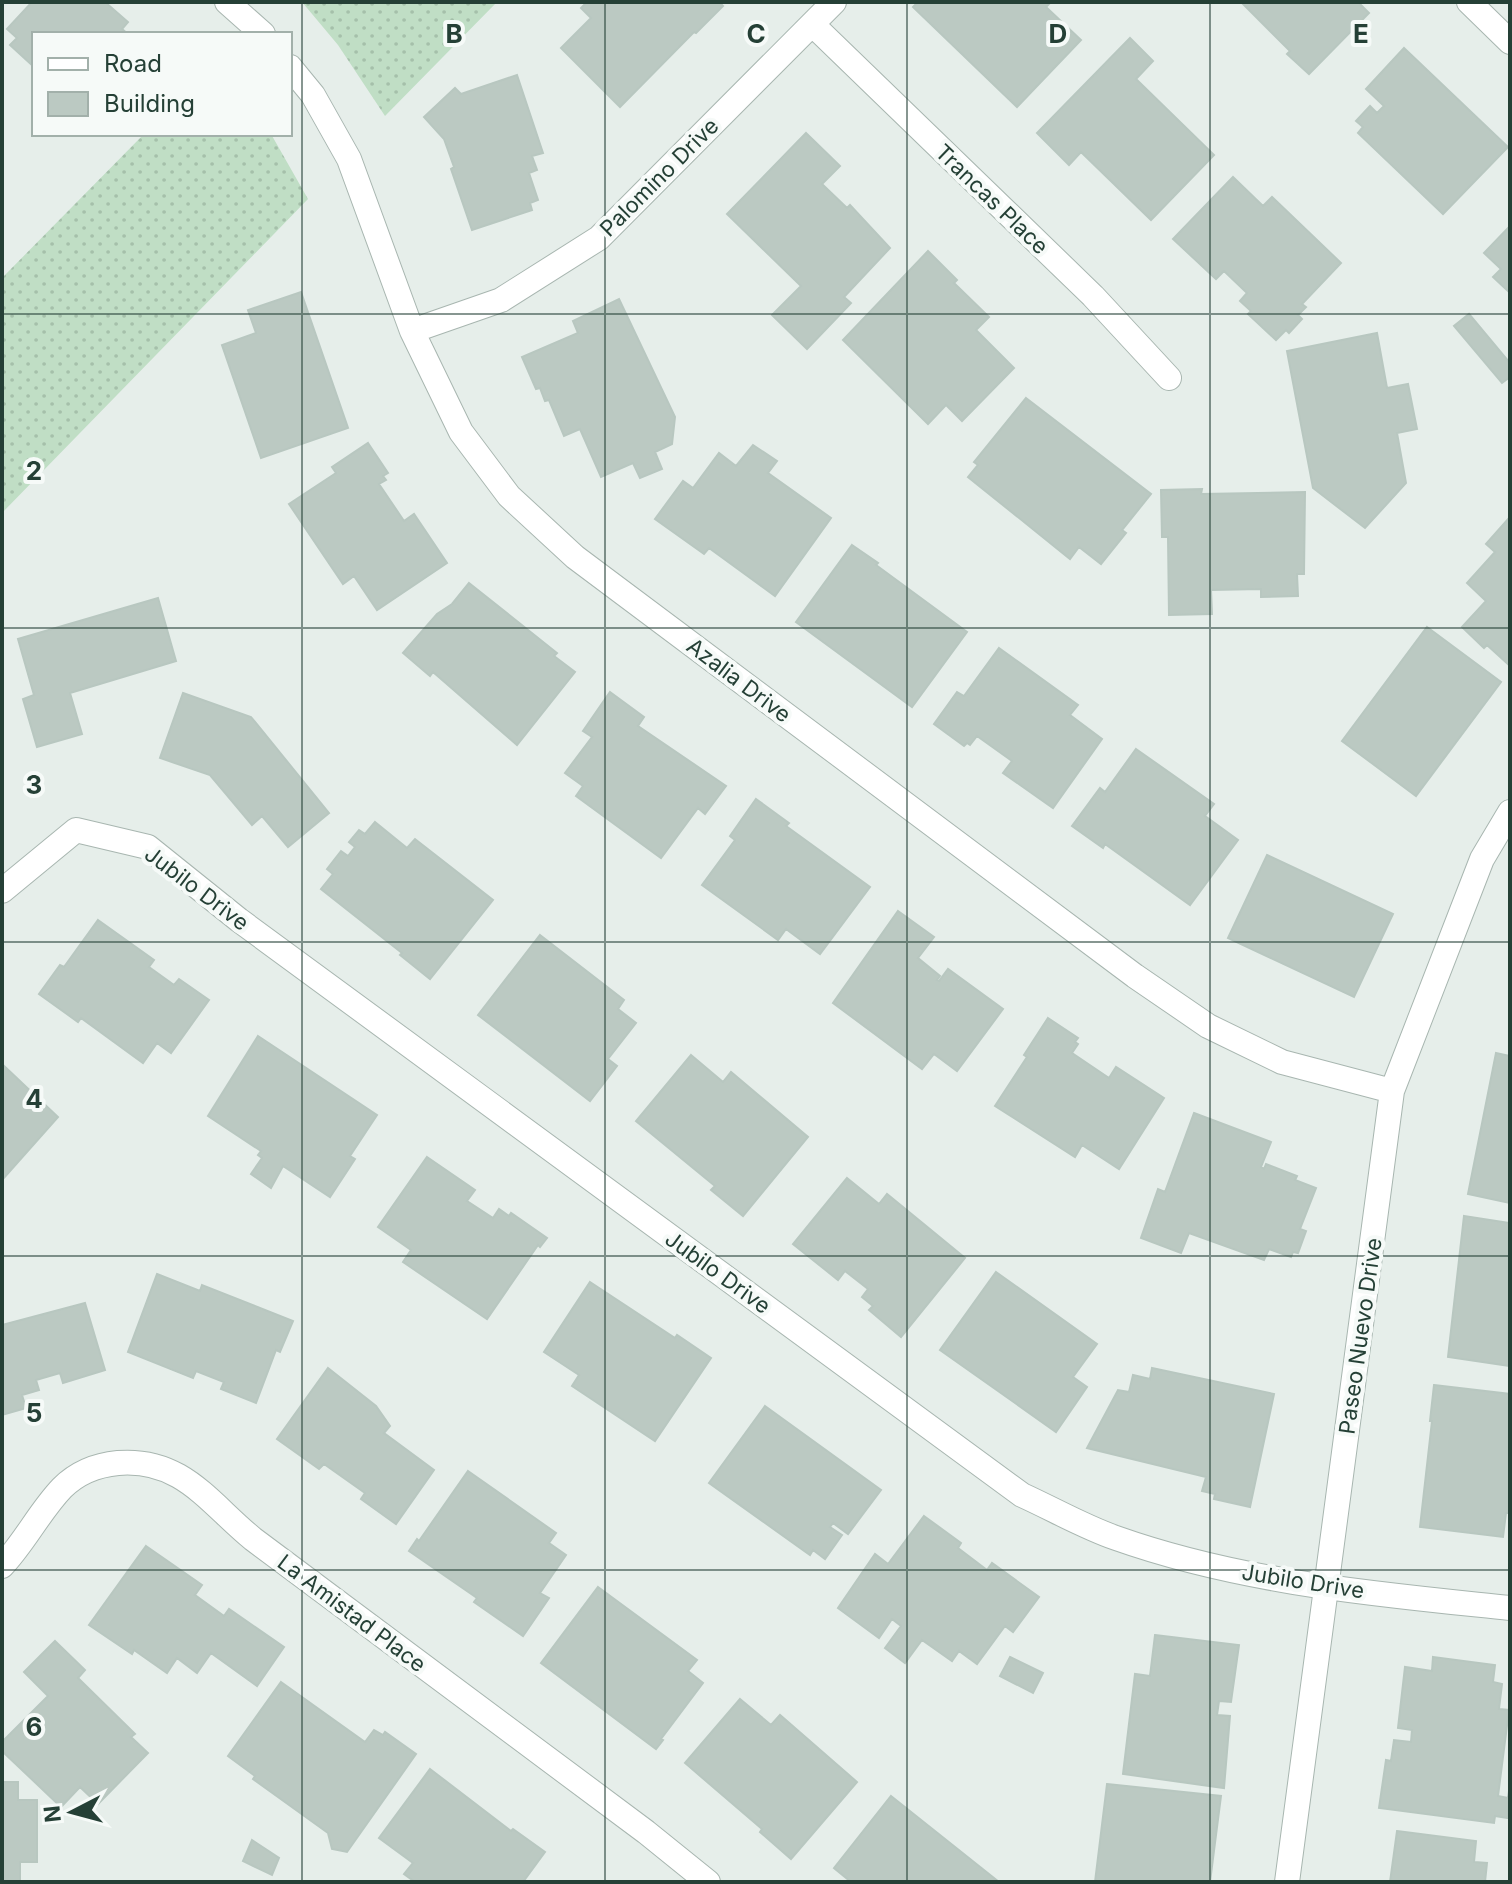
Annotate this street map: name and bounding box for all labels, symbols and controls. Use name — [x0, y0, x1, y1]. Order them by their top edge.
text: B — [445, 18, 463, 49]
text: C — [746, 18, 766, 49]
text: D — [1049, 18, 1067, 49]
text: E — [1353, 18, 1369, 49]
legend — [32, 32, 292, 136]
text: Road — [104, 49, 162, 78]
text: Building — [104, 89, 195, 118]
street label: Palomino Drive — [594, 112, 724, 242]
street label: Trancas Place — [930, 139, 1054, 259]
text: 2 — [26, 455, 42, 486]
street label: Azalia Drive — [682, 632, 796, 728]
text: 3 — [26, 769, 42, 800]
street label: Jubilo Drive — [140, 840, 254, 936]
text: 4 — [25, 1083, 43, 1114]
street label: Jubilo Drive — [660, 1225, 776, 1319]
street label: Paseo Nuevo Drive — [1333, 1236, 1387, 1436]
text: 5 — [26, 1397, 42, 1428]
street label: La Amistad Place — [273, 1549, 431, 1677]
street label: Jubilo Drive — [1240, 1558, 1366, 1604]
text: 6 — [26, 1711, 42, 1742]
north arrow — [32, 1772, 112, 1852]
text: N — [38, 1804, 66, 1824]

